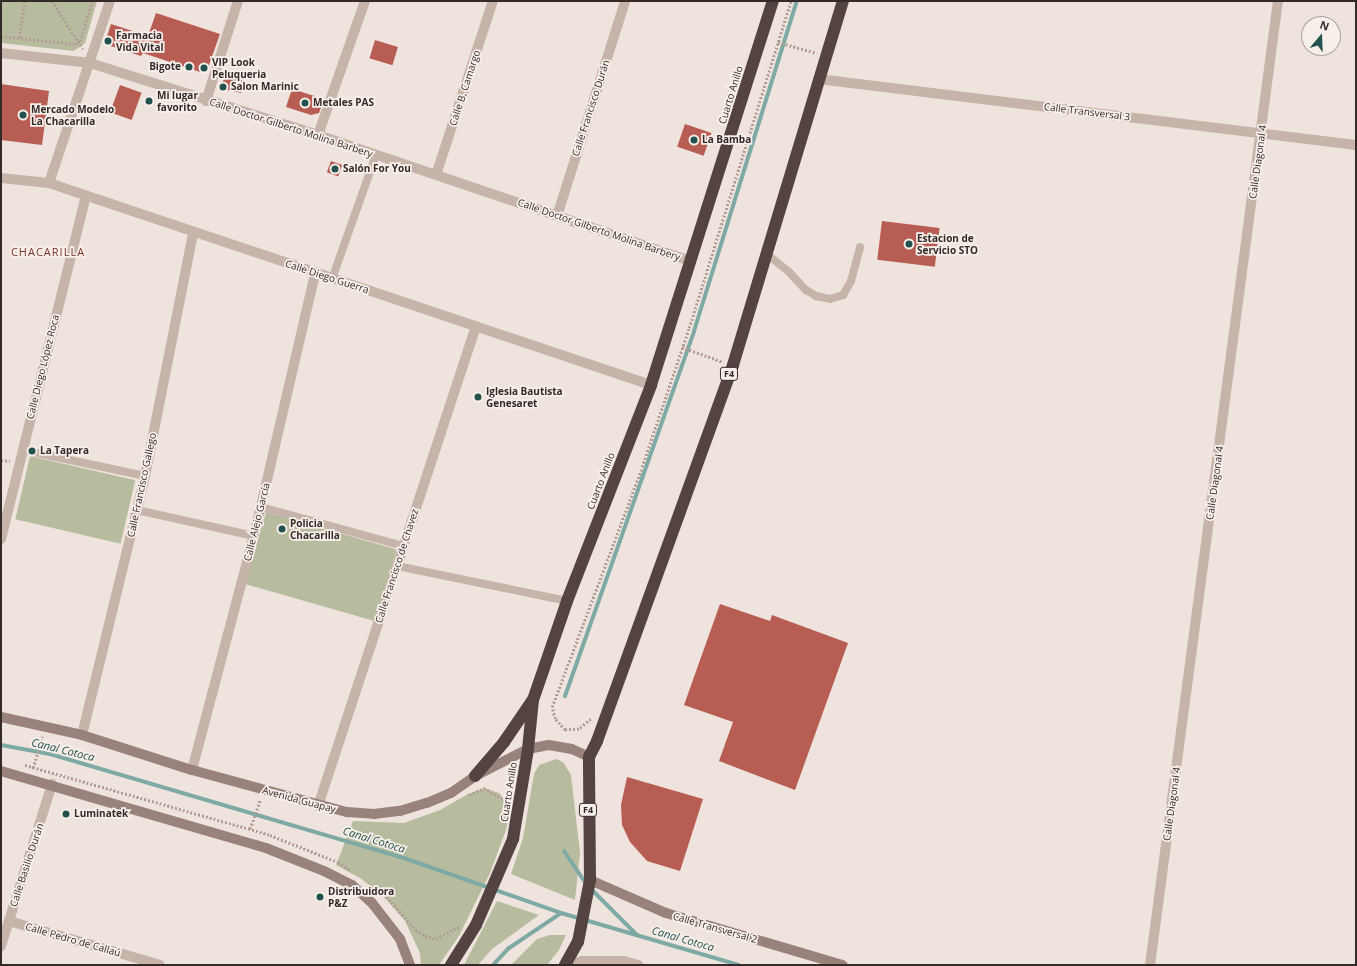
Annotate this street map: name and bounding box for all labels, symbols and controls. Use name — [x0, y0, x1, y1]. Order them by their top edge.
north arrow — [1301, 16, 1341, 56]
text: N — [1318, 17, 1331, 34]
place label: Farmacia Vida Vital — [116, 29, 164, 52]
marker: Farmacia Vida Vital — [103, 36, 113, 46]
street label: Calle B. Camargo — [447, 49, 483, 127]
place label: VIP Look Peluqueria — [212, 56, 266, 80]
street label: Calle Francisco Durán — [570, 58, 612, 158]
place label: Bigote — [149, 61, 181, 73]
marker: Bigote — [184, 62, 194, 72]
marker: VIP Look Peluqueria — [199, 63, 209, 73]
street label: Cuarto Anillo — [716, 64, 746, 126]
place label: Salon Marinic — [231, 81, 299, 93]
marker: Salon Marinic — [218, 82, 228, 92]
place label: Mi lugar favorito — [157, 89, 198, 112]
marker: Mi lugar favorito — [144, 96, 154, 106]
street label: Calle Doctor Gilberto Molina Barbery — [208, 96, 374, 160]
place label: Metales PAS — [313, 97, 374, 109]
marker: Metales PAS — [300, 98, 310, 108]
street label: Calle Transversal 3 — [1043, 101, 1131, 123]
place label: Mercado Modelo La Chacarilla — [31, 103, 114, 126]
marker: Mercado Modelo La Chacarilla — [18, 110, 28, 120]
street label: Calle Diagonal 4 — [1247, 124, 1269, 200]
place label: La Bamba — [702, 134, 751, 146]
marker: La Bamba — [689, 135, 699, 145]
place label: Salón For You — [343, 163, 411, 175]
marker: Salón For You — [330, 164, 340, 174]
street label: Calle Doctor Gilberto Molina Barbery — [516, 196, 682, 264]
place label: Estacion de Servicio STO — [917, 232, 978, 256]
marker: Estacion de Servicio STO — [904, 239, 914, 249]
district label: CHACARILLA — [11, 245, 85, 259]
street label: Calle Diego Guerra — [284, 258, 370, 296]
street label: Calle Diego López Roca — [24, 313, 62, 421]
road number: F4 — [719, 367, 739, 381]
place label: Iglesia Bautista Genesaret — [486, 385, 563, 408]
marker: Iglesia Bautista Genesaret — [473, 392, 483, 402]
street label: Calle Francisco Gallego — [125, 432, 159, 538]
place label: La Tapera — [40, 445, 89, 457]
street label: Calle Diagonal 4 — [1204, 445, 1226, 521]
marker: La Tapera — [27, 446, 37, 456]
street label: Cuarto Anillo — [585, 451, 617, 511]
street label: Calle Alejo García — [241, 481, 273, 563]
street label: Calle Francisco de Chavez — [373, 507, 421, 625]
place label: Policia Chacarilla — [290, 517, 340, 540]
marker: Policia Chacarilla — [277, 524, 287, 534]
water label: Canal Cotoca — [30, 736, 96, 764]
street label: Cuarto Anillo — [498, 761, 520, 823]
street label: Calle Diagonal 4 — [1161, 766, 1183, 842]
street label: Avenida Guapay — [261, 784, 337, 816]
road number: F4 — [578, 803, 598, 817]
place label: Luminatek — [74, 808, 128, 820]
marker: Luminatek — [61, 809, 71, 819]
street label: Calle Basilio Durán — [8, 822, 46, 908]
water label: Canal Cotoca — [341, 824, 407, 856]
place label: Distribuidora P&Z — [328, 885, 394, 908]
marker: Distribuidora P&Z — [315, 892, 325, 902]
street label: Calle Transversal 2 — [672, 910, 758, 946]
street label: Calle Pedro de Callaú — [24, 921, 122, 959]
water label: Canal Cotoca — [650, 924, 716, 954]

